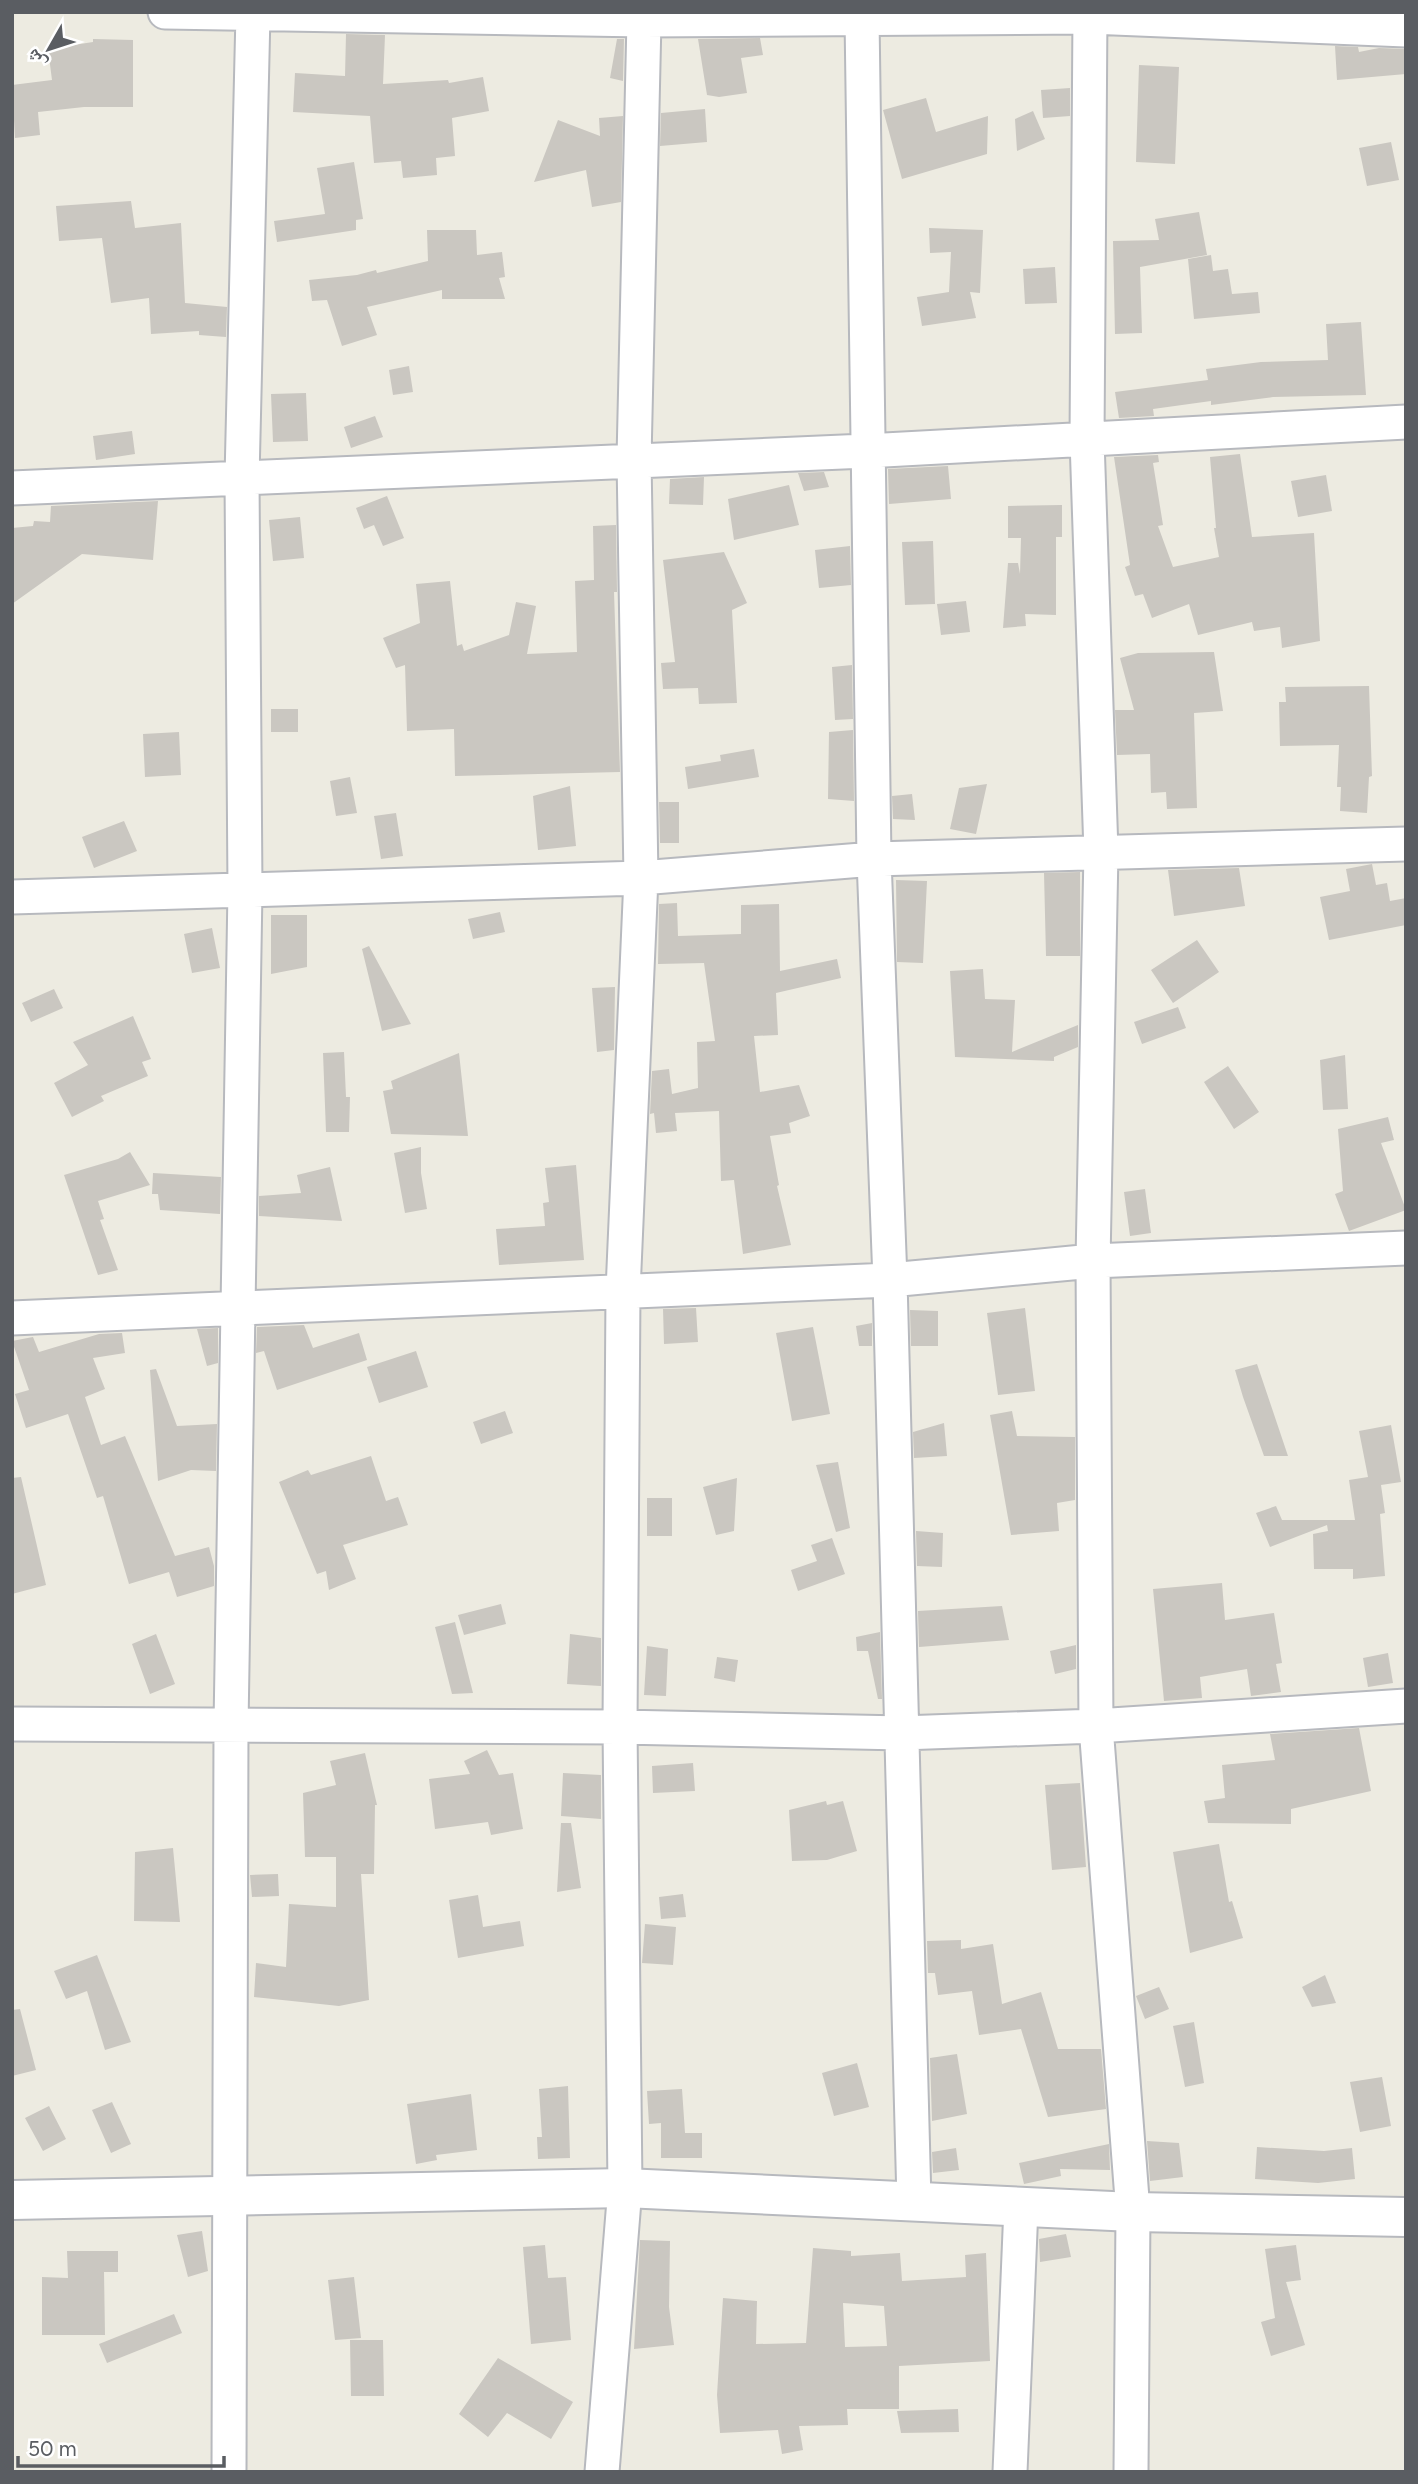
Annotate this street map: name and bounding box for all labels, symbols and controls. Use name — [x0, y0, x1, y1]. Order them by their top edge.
north arrow — [14, 14, 84, 84]
text: ش — [21, 44, 51, 74]
scale bar — [18, 2424, 224, 2468]
text: 50 m — [28, 2436, 77, 2461]

